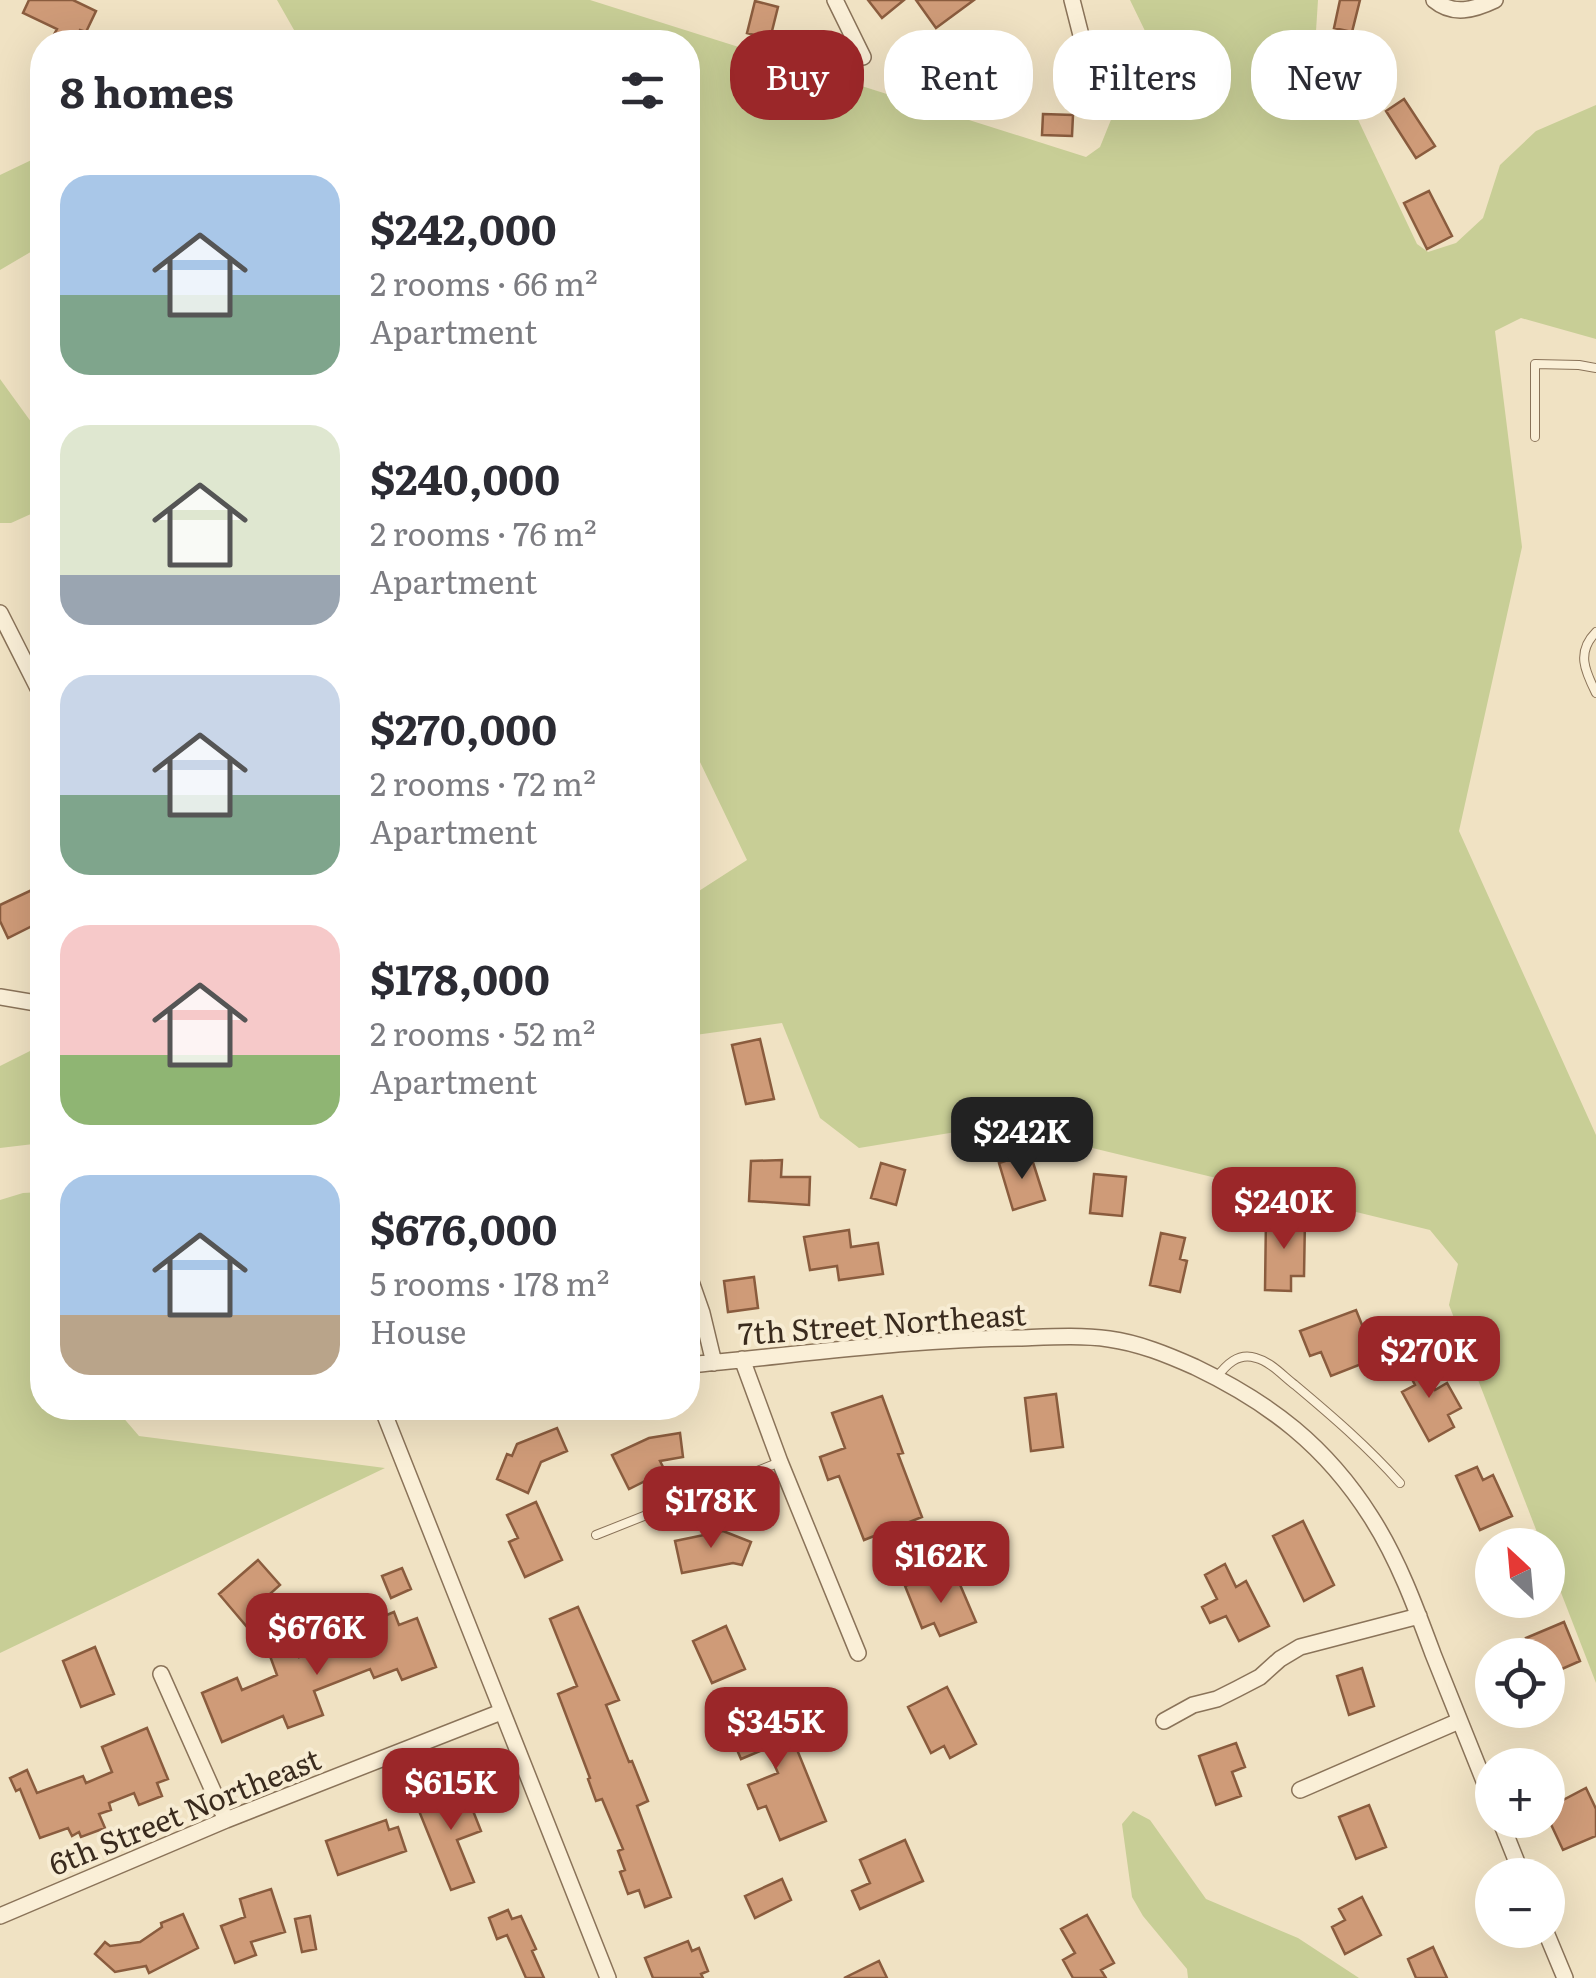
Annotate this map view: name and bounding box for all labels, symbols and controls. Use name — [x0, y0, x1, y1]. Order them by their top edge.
chip: Buy — [730, 30, 864, 120]
chip: Rent — [884, 30, 1033, 120]
chip: Filters — [1053, 30, 1231, 120]
chip: New — [1251, 30, 1397, 120]
text: 8 homes — [60, 59, 234, 121]
icon: filters — [615, 63, 670, 118]
text: $242,000 — [370, 196, 557, 258]
icon: home — [140, 215, 260, 335]
text: 2 rooms · 66 m² — [370, 258, 598, 306]
text: Apartment — [370, 306, 537, 354]
text: $240,000 — [370, 446, 560, 508]
icon: home — [140, 465, 260, 585]
text: 2 rooms · 76 m² — [370, 508, 597, 556]
text: Apartment — [370, 556, 537, 604]
text: $270,000 — [370, 696, 557, 758]
icon: home — [140, 715, 260, 835]
text: 2 rooms · 72 m² — [370, 758, 596, 806]
text: Apartment — [370, 806, 537, 854]
text: $178,000 — [370, 946, 550, 1008]
icon: home — [140, 965, 260, 1085]
text: 2 rooms · 52 m² — [370, 1008, 596, 1056]
text: Apartment — [370, 1056, 537, 1104]
pin: $242K — [952, 1097, 1092, 1182]
text: $242K — [973, 1105, 1071, 1153]
pin: $240K — [1214, 1167, 1354, 1252]
text: $240K — [1234, 1175, 1334, 1223]
text: $676,000 — [370, 1196, 557, 1258]
icon: home — [140, 1215, 260, 1335]
text: 5 rooms · 178 m² — [370, 1258, 609, 1306]
street label: 7th Street Northeast — [736, 1290, 1028, 1354]
text: House — [370, 1306, 466, 1354]
pin: $270K — [1359, 1316, 1499, 1401]
text: $270K — [1380, 1324, 1478, 1372]
pin: $178K — [641, 1466, 781, 1551]
text: $178K — [665, 1474, 757, 1522]
pin: $162K — [871, 1521, 1011, 1606]
north arrow — [1475, 1528, 1565, 1618]
map controls — [1475, 1528, 1565, 1948]
text: $162K — [894, 1529, 988, 1577]
pin: $676K — [247, 1593, 387, 1678]
text: $676K — [268, 1601, 366, 1649]
button: locate — [1475, 1638, 1565, 1728]
pin: $345K — [706, 1687, 846, 1772]
text: $345K — [727, 1695, 825, 1743]
street label: 6th Street Northeast — [42, 1735, 326, 1885]
pin: $615K — [381, 1748, 521, 1833]
button: + — [1475, 1748, 1565, 1838]
text: $615K — [404, 1756, 498, 1804]
button: − — [1475, 1858, 1565, 1948]

